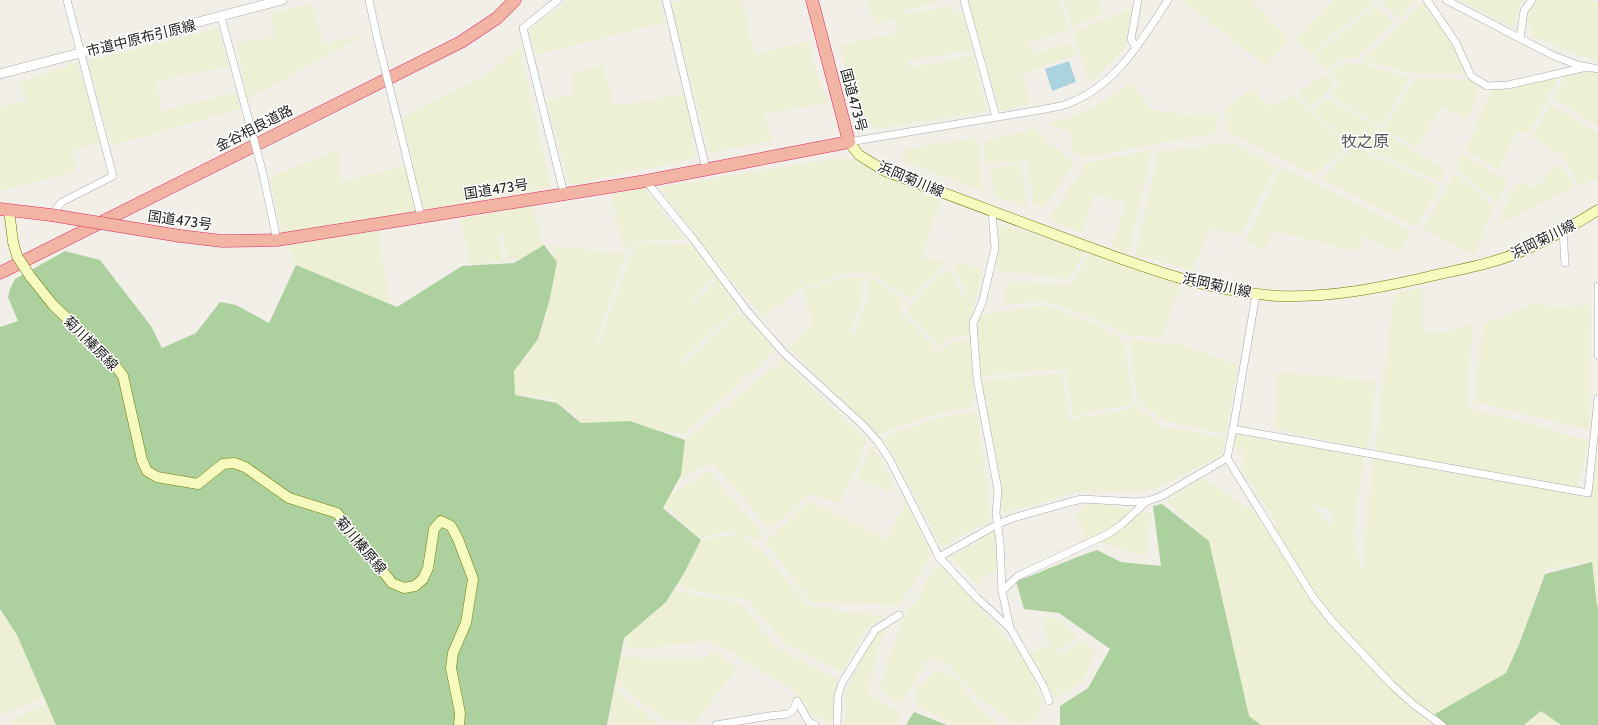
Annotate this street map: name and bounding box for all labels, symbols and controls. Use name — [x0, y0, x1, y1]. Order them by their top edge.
street label: 市道中原布引原線 — [84, 16, 198, 60]
street label: 国道473号 — [837, 66, 871, 134]
street label: 金谷相良道路 — [212, 101, 296, 155]
district label: 牧之原 — [1341, 132, 1389, 151]
street label: 浜岡菊川線 — [875, 157, 947, 201]
street label: 国道473号 — [463, 175, 529, 203]
street label: 国道473号 — [147, 207, 213, 233]
street label: 浜岡菊川線 — [1508, 216, 1578, 262]
street label: 浜岡菊川線 — [1181, 269, 1253, 301]
street label: 菊川榛原線 — [60, 312, 122, 374]
street label: 菊川榛原線 — [332, 512, 390, 578]

